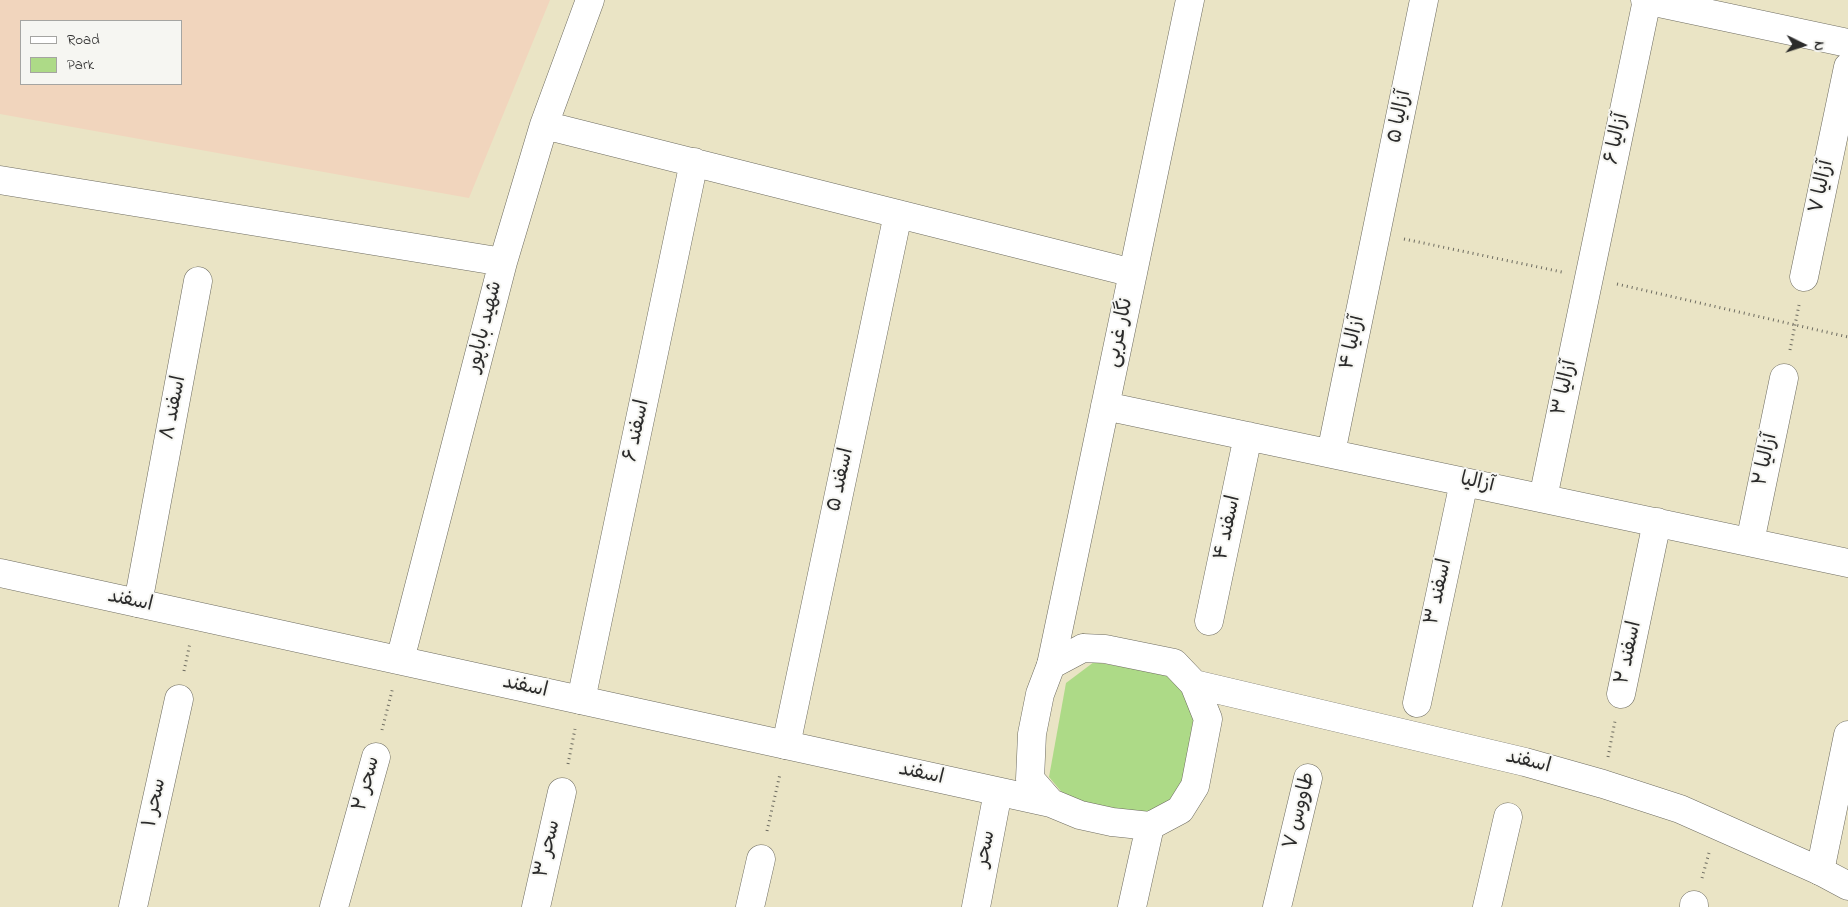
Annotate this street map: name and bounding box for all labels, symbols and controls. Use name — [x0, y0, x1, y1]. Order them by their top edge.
legend — [20, 20, 182, 85]
north arrow — [1778, 20, 1828, 70]
text: Road — [67, 29, 100, 51]
text: N — [1808, 41, 1829, 52]
text: Park — [67, 54, 94, 76]
street label: آزالیا ۵ — [1384, 89, 1418, 145]
street label: آزالیا ۶ — [1601, 111, 1635, 167]
street label: آزالیا ۷ — [1806, 158, 1840, 216]
street label: شهید باباپور — [463, 279, 509, 375]
street label: نگار غربی — [1102, 296, 1140, 370]
street label: آزالیا ۴ — [1337, 314, 1371, 372]
street label: آزالیا ۳ — [1548, 358, 1584, 418]
street label: اسفند ۸ — [157, 374, 193, 442]
street label: اسفند ۶ — [620, 398, 656, 464]
street label: آزالیا ۲ — [1750, 432, 1784, 488]
street label: اسفند ۵ — [824, 446, 860, 514]
street label: آزالیا — [1458, 469, 1496, 499]
street label: اسفند ۴ — [1210, 493, 1248, 563]
street label: اسفند ۳ — [1421, 557, 1459, 627]
street label: اسفند — [105, 586, 155, 618]
street label: اسفند ۲ — [1612, 619, 1648, 687]
street label: اسفند — [500, 672, 550, 704]
street label: اسفند — [1503, 746, 1553, 780]
street label: سحر ۲ — [349, 754, 387, 814]
street label: اسفند — [896, 759, 946, 791]
street label: طاووس ۷ — [1280, 770, 1322, 852]
street label: سحر ۱ — [139, 776, 173, 830]
street label: سحر ۳ — [531, 818, 567, 880]
street label: سحر — [972, 829, 1002, 869]

